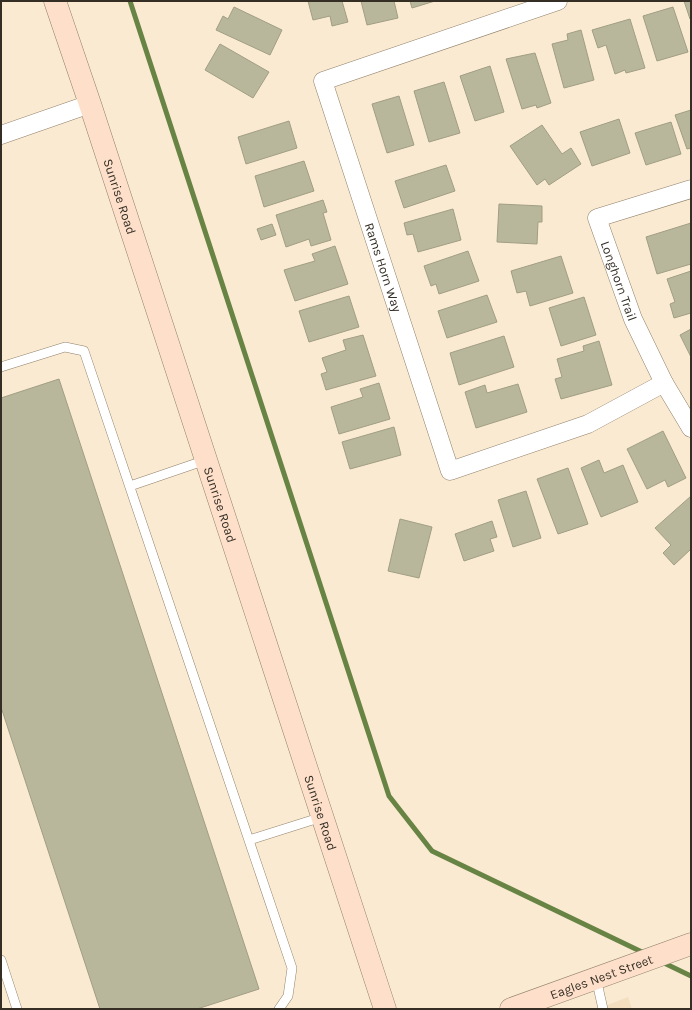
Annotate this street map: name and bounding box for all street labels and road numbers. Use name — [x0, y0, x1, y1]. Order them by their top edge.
street label: Sunrise Road — [100, 157, 139, 236]
street label: Rams Horn Way — [362, 221, 405, 314]
street label: Longhorn Trail — [598, 239, 640, 323]
street label: Sunrise Road — [201, 465, 239, 544]
street label: Sunrise Road — [301, 773, 340, 852]
street label: Eagles Nest Street — [548, 951, 655, 1002]

